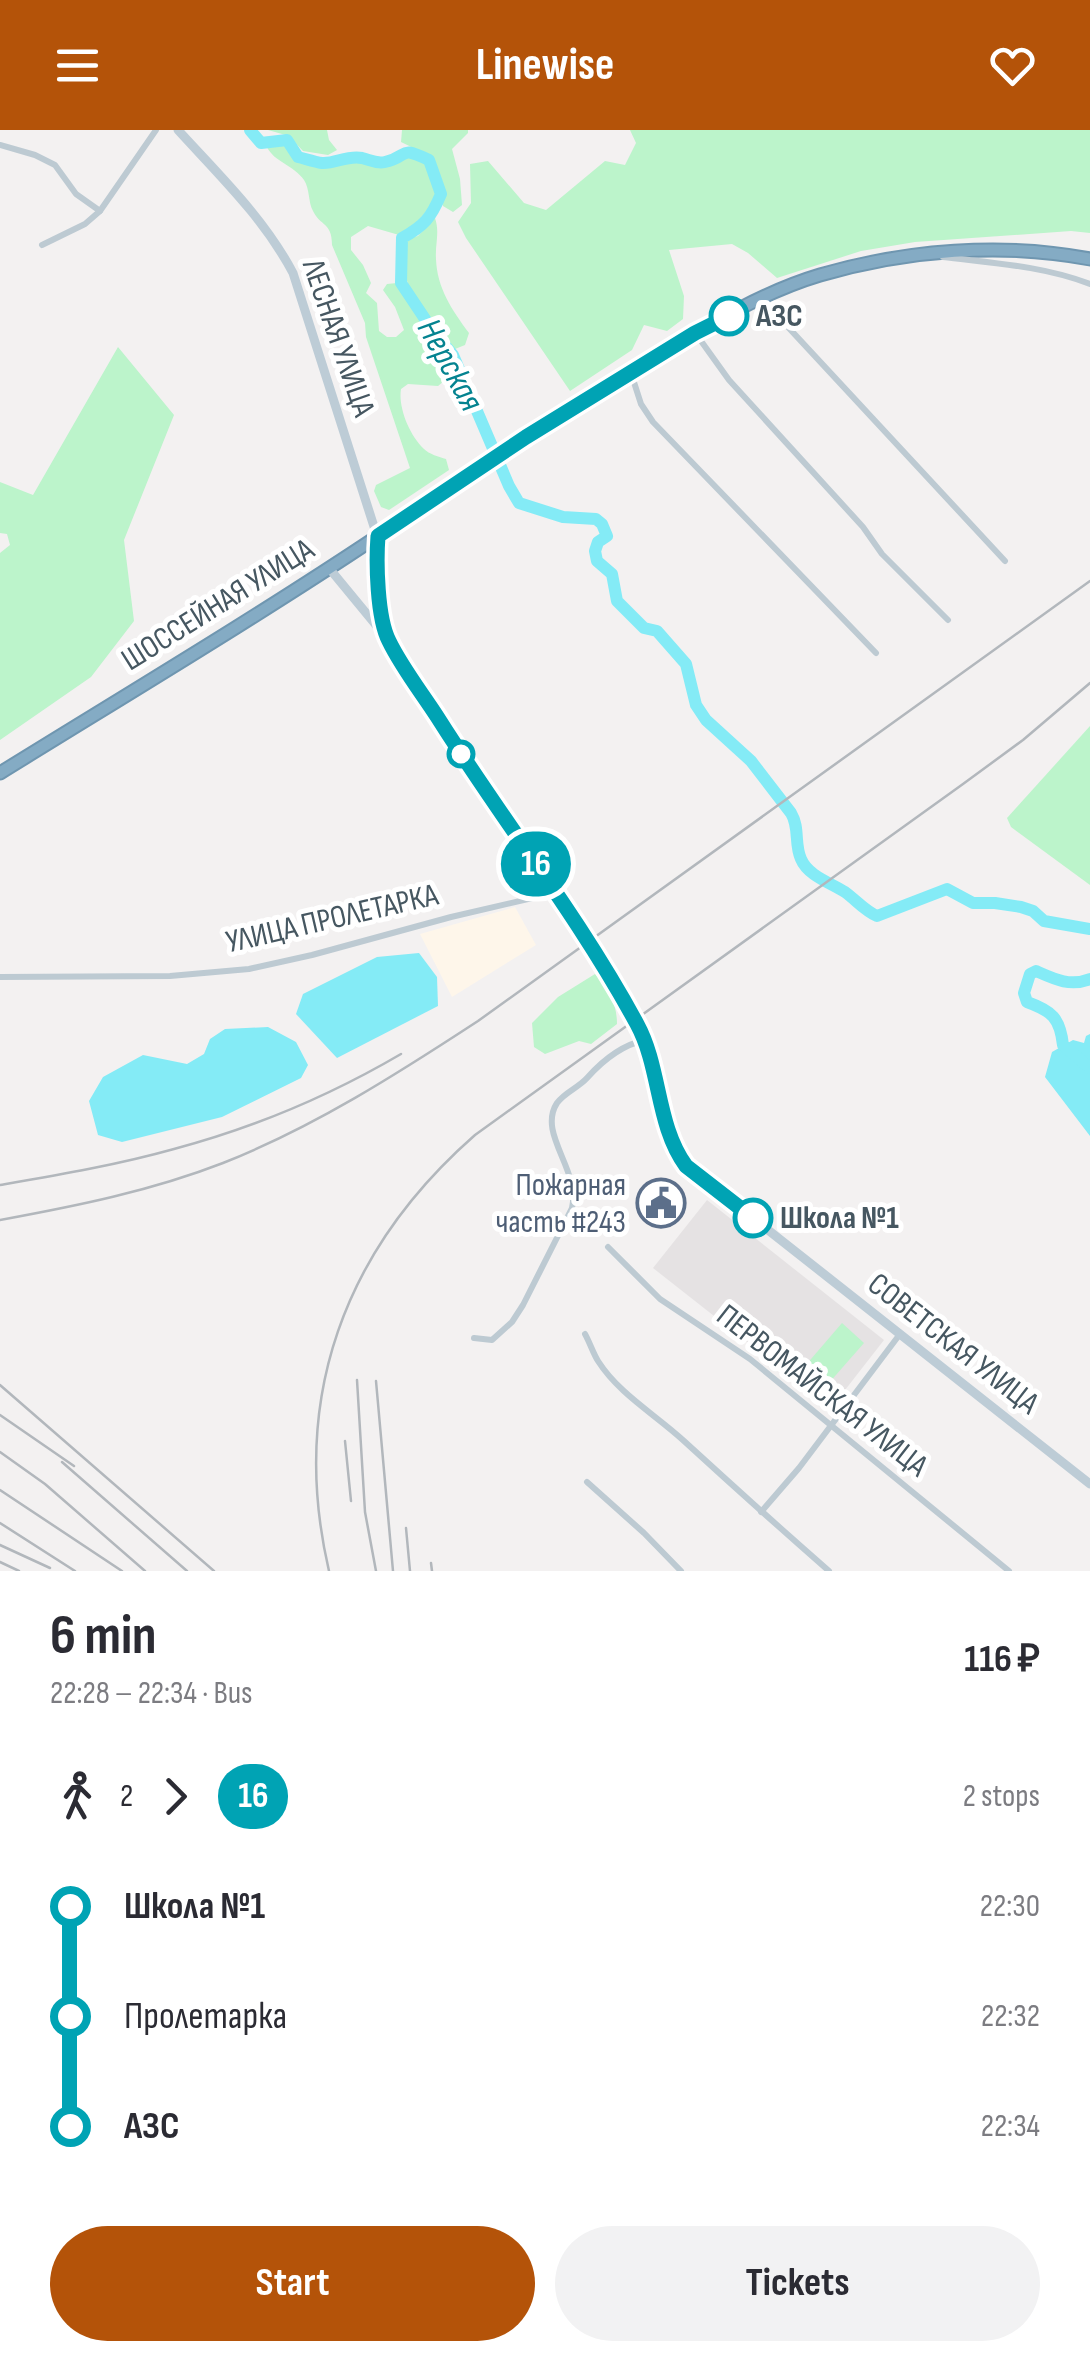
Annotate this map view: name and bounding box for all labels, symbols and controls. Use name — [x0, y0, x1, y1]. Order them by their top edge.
icon: menu — [50, 38, 105, 93]
text: Linewise — [476, 38, 614, 93]
icon: heart — [985, 38, 1040, 93]
street label: ЛЕСНАЯ УЛИЦА — [293, 253, 383, 422]
marker: АЗС — [710, 297, 748, 335]
place label: АЗС — [755, 297, 803, 336]
water label: Нерская — [407, 311, 493, 419]
street label: ШОССЕЙНАЯ УЛИЦА — [115, 530, 322, 680]
unlabelled marker — [448, 741, 474, 767]
line badge: 16 — [491, 832, 581, 896]
text: 16 — [521, 843, 551, 886]
street label: УЛИЦА ПРОЛЕТАРКА — [222, 876, 442, 962]
place label: Пожарная часть #243 — [495, 1166, 626, 1242]
public building icon: Пожарная часть #243 — [635, 1177, 687, 1229]
marker: Школа №1 — [734, 1199, 772, 1237]
place label: Школа №1 — [780, 1199, 899, 1238]
street label: СОВЕТСКАЯ УЛИЦА — [860, 1265, 1047, 1423]
street label: ПЕРВОМАЙСКАЯ УЛИЦА — [709, 1296, 936, 1486]
text: 6 min — [50, 1603, 157, 1670]
text: 116 ₽ — [964, 1637, 1040, 1682]
text: 22:28 – 22:34 · Bus — [50, 1674, 253, 1713]
icon: walk — [50, 1769, 105, 1824]
icon: forward — [148, 1769, 203, 1824]
text: 16 — [238, 1775, 268, 1818]
text: 2 — [120, 1777, 133, 1816]
text: 2 stops — [963, 1777, 1040, 1816]
text: Школа №1 — [124, 1884, 265, 1929]
text: 22:30 — [980, 1887, 1040, 1926]
text: Пролетарка — [124, 1994, 287, 2039]
text: 22:32 — [981, 1997, 1040, 2036]
text: АЗС — [124, 2104, 179, 2149]
text: 22:34 — [981, 2107, 1040, 2146]
button: Start — [50, 2226, 535, 2341]
button: Tickets — [555, 2226, 1040, 2341]

